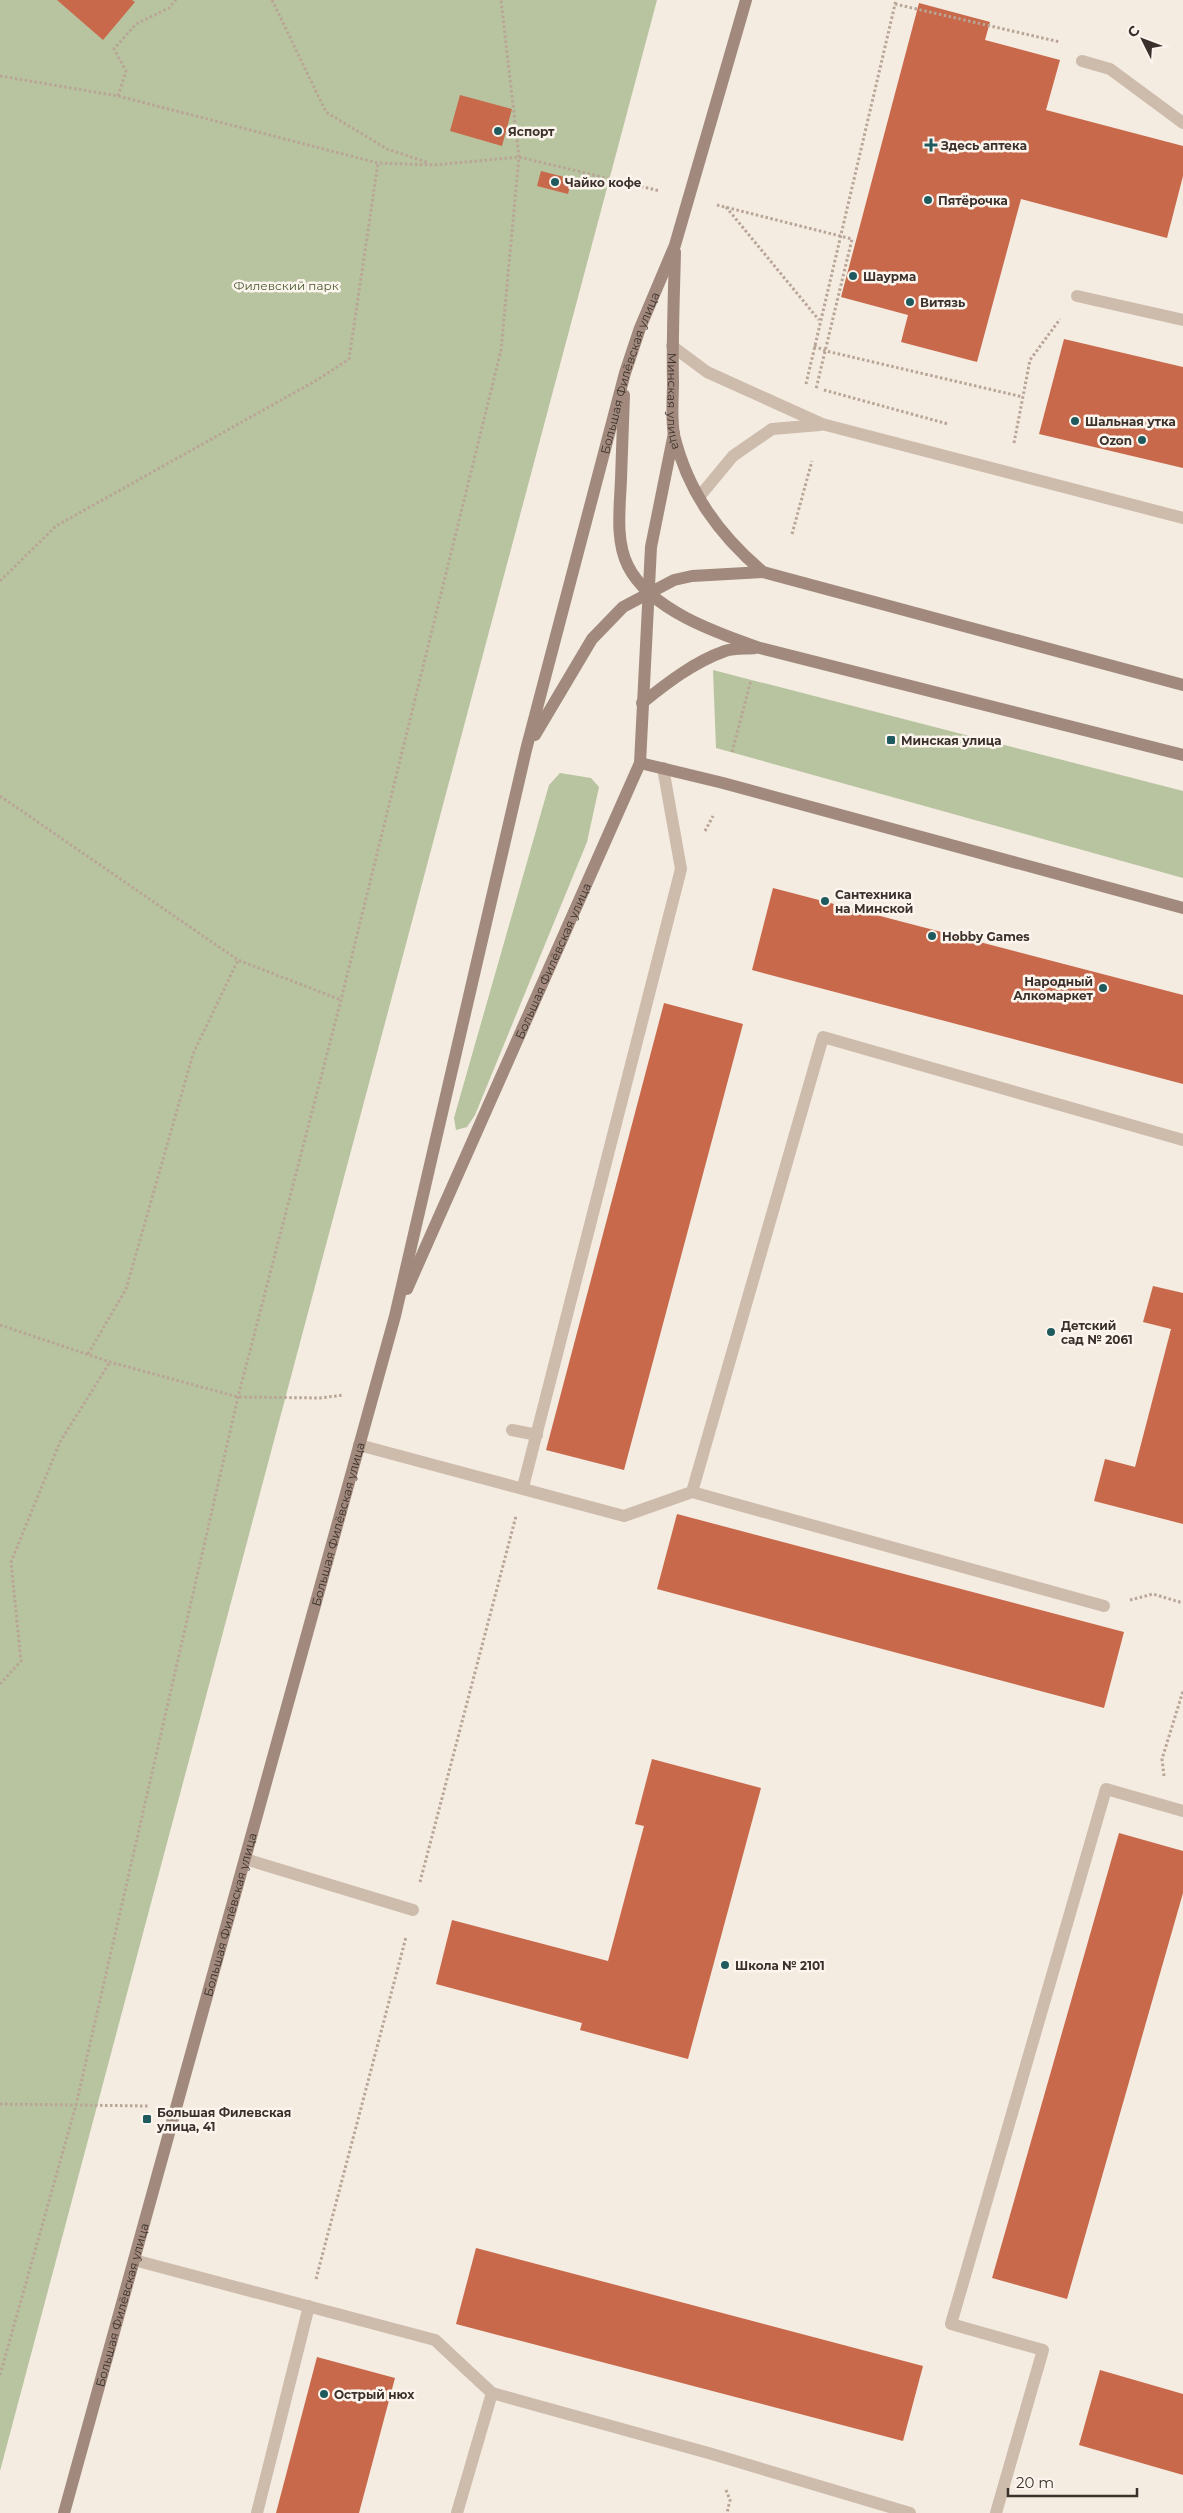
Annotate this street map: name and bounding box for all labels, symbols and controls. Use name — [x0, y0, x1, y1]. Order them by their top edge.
north arrow — [1118, 15, 1168, 65]
text: С — [1123, 21, 1143, 41]
place label: Яспорт — [508, 124, 555, 139]
marker: Яспорт — [492, 125, 504, 137]
place label: Здесь аптека — [940, 138, 1027, 153]
marker: Здесь аптека — [925, 139, 937, 151]
place label: Чайко кофе — [565, 175, 642, 190]
marker: Чайко кофе — [549, 176, 561, 188]
place label: Пятёрочка — [938, 193, 1008, 208]
marker: Пятёрочка — [922, 194, 934, 206]
place label: Шаурма — [863, 269, 916, 284]
marker: Шаурма — [847, 270, 859, 282]
park label: Филевский парк — [233, 278, 339, 293]
street label: Большая Филёвская улица — [597, 290, 662, 456]
place label: Витязь — [920, 295, 965, 310]
marker: Витязь — [904, 296, 916, 308]
street label: Минская улица — [665, 353, 685, 451]
place label: Шальная утка — [1085, 414, 1176, 429]
marker: Шальная утка — [1069, 415, 1081, 427]
place label: Ozon — [1099, 433, 1132, 448]
marker: Ozon — [1136, 434, 1148, 446]
place label: Минская улица — [901, 733, 1001, 748]
marker: Минская улица — [885, 734, 897, 746]
street label: Большая Филёвская улица — [511, 880, 594, 1041]
place label: Сантехника на Минской — [835, 887, 913, 916]
marker: Сантехника на Минской — [819, 895, 831, 907]
place label: Hobby Games — [942, 929, 1030, 944]
marker: Hobby Games — [926, 930, 938, 942]
place label: Народный Алкомаркет — [1013, 974, 1094, 1003]
marker: Народный Алкомаркет — [1097, 982, 1109, 994]
place label: Детский сад № 2061 — [1061, 1318, 1133, 1347]
marker: Детский сад № 2061 — [1045, 1326, 1057, 1338]
street label: Большая Филёвская улица — [308, 1440, 367, 1608]
street label: Большая Филёвская улица — [200, 1831, 259, 1998]
place label: Школа № 2101 — [735, 1958, 825, 1973]
marker: Школа № 2101 — [719, 1959, 731, 1971]
place label: Большая Филевская улица, 41 — [156, 2105, 291, 2134]
marker: Большая Филевская улица, 41 — [141, 2113, 153, 2125]
street label: Большая Филёвская улица — [92, 2221, 151, 2388]
place label: Острый нюх — [334, 2387, 415, 2402]
marker: Острый нюх — [318, 2388, 330, 2400]
scale bar — [1008, 2466, 1137, 2498]
text: 20 m — [1016, 2473, 1054, 2492]

